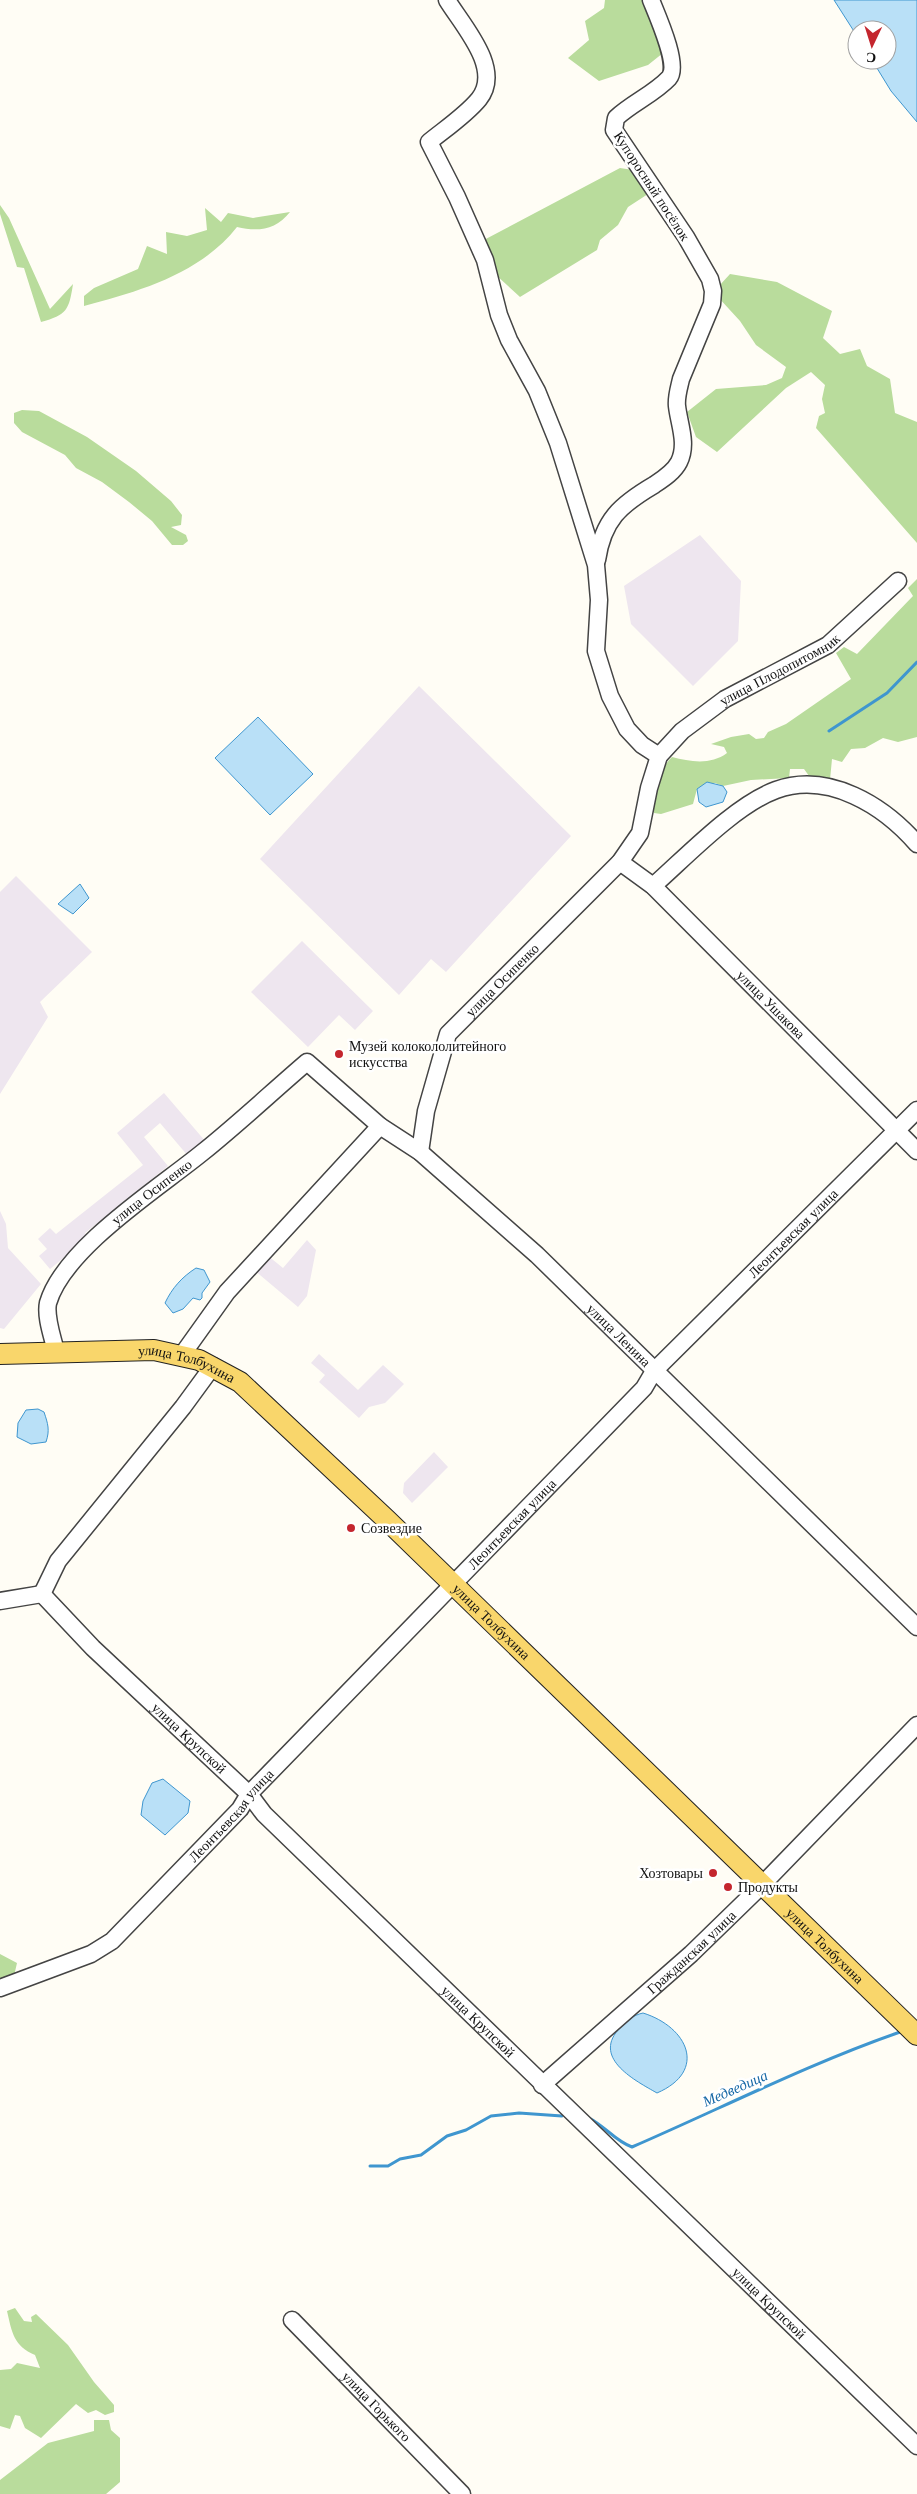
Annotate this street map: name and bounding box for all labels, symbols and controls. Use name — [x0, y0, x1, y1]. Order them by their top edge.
north arrow — [847, 20, 897, 70]
text: С — [865, 49, 877, 67]
street label: Купоросный посёлок — [610, 128, 694, 244]
street label: улица Плодопитомник — [715, 629, 844, 709]
street label: улица Осипенко — [461, 939, 543, 1021]
street label: улица Ушакова — [733, 966, 810, 1043]
place label: Музей колокололитейного искусства — [349, 1037, 506, 1071]
marker: Музей колокололитейного искусства — [333, 1048, 345, 1060]
street label: улица Осипенко — [108, 1155, 195, 1229]
street label: Леонтьевская улица — [744, 1184, 842, 1282]
street label: улица Ленина — [583, 1300, 655, 1371]
street label: улица Толбухина — [138, 1341, 239, 1387]
street label: Леонтьевская улица — [464, 1474, 560, 1573]
place label: Созвездие — [361, 1519, 422, 1537]
marker: Созвездие — [345, 1522, 357, 1534]
street label: улица Толбухина — [449, 1580, 535, 1664]
street label: улица Крупской — [148, 1699, 231, 1778]
street label: Леонтьевская улица — [184, 1765, 278, 1866]
place label: Хозтовары — [639, 1864, 704, 1882]
marker: Хозтовары — [707, 1867, 719, 1879]
place label: Продукты — [738, 1878, 799, 1896]
marker: Продукты — [722, 1881, 734, 1893]
street label: улица Толбухина — [782, 1904, 868, 1988]
street label: Гражданская улица — [643, 1906, 740, 1998]
street label: улица Крупской — [437, 1981, 519, 2062]
water label: Медведица — [699, 2065, 770, 2111]
street label: улица Крупской — [728, 2263, 810, 2343]
street label: улица Горького — [338, 2368, 415, 2446]

